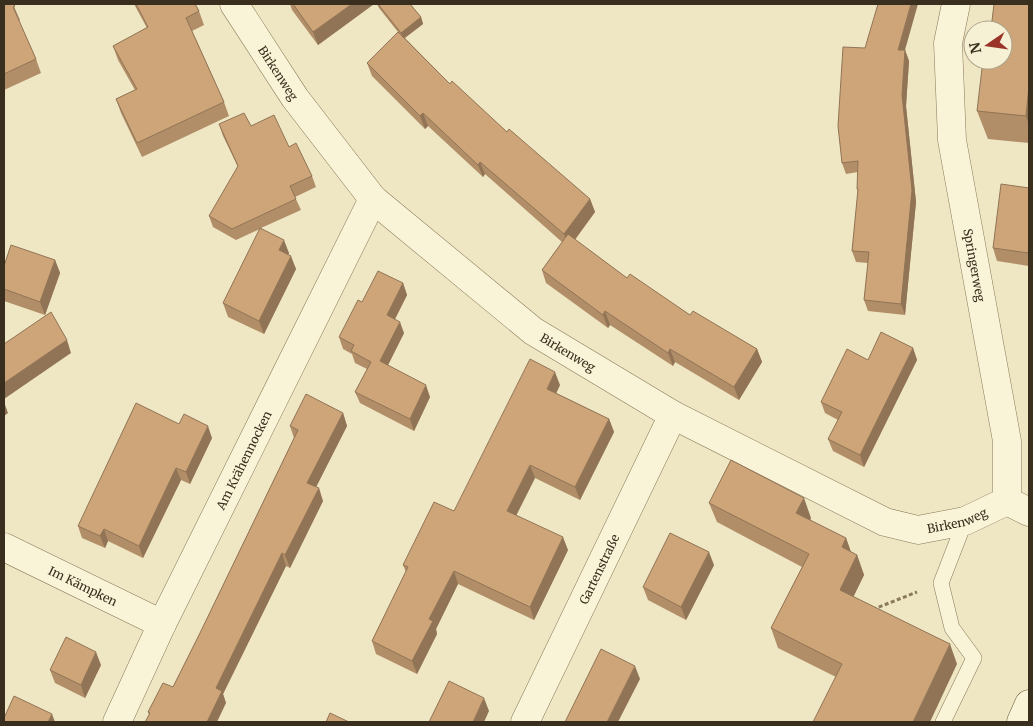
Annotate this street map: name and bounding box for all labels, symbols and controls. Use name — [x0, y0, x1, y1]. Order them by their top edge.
north arrow — [963, 20, 1013, 70]
text: N — [965, 41, 985, 55]
street label: Birkenweg — [255, 43, 302, 103]
street label: Springerweg — [961, 227, 989, 304]
street label: Birkenweg — [538, 330, 599, 375]
street label: Am Krähennocken — [212, 408, 274, 513]
street label: Birkenweg — [926, 504, 990, 536]
street label: Gartenstraße — [576, 531, 622, 606]
street label: Im Kämpken — [46, 562, 120, 609]

